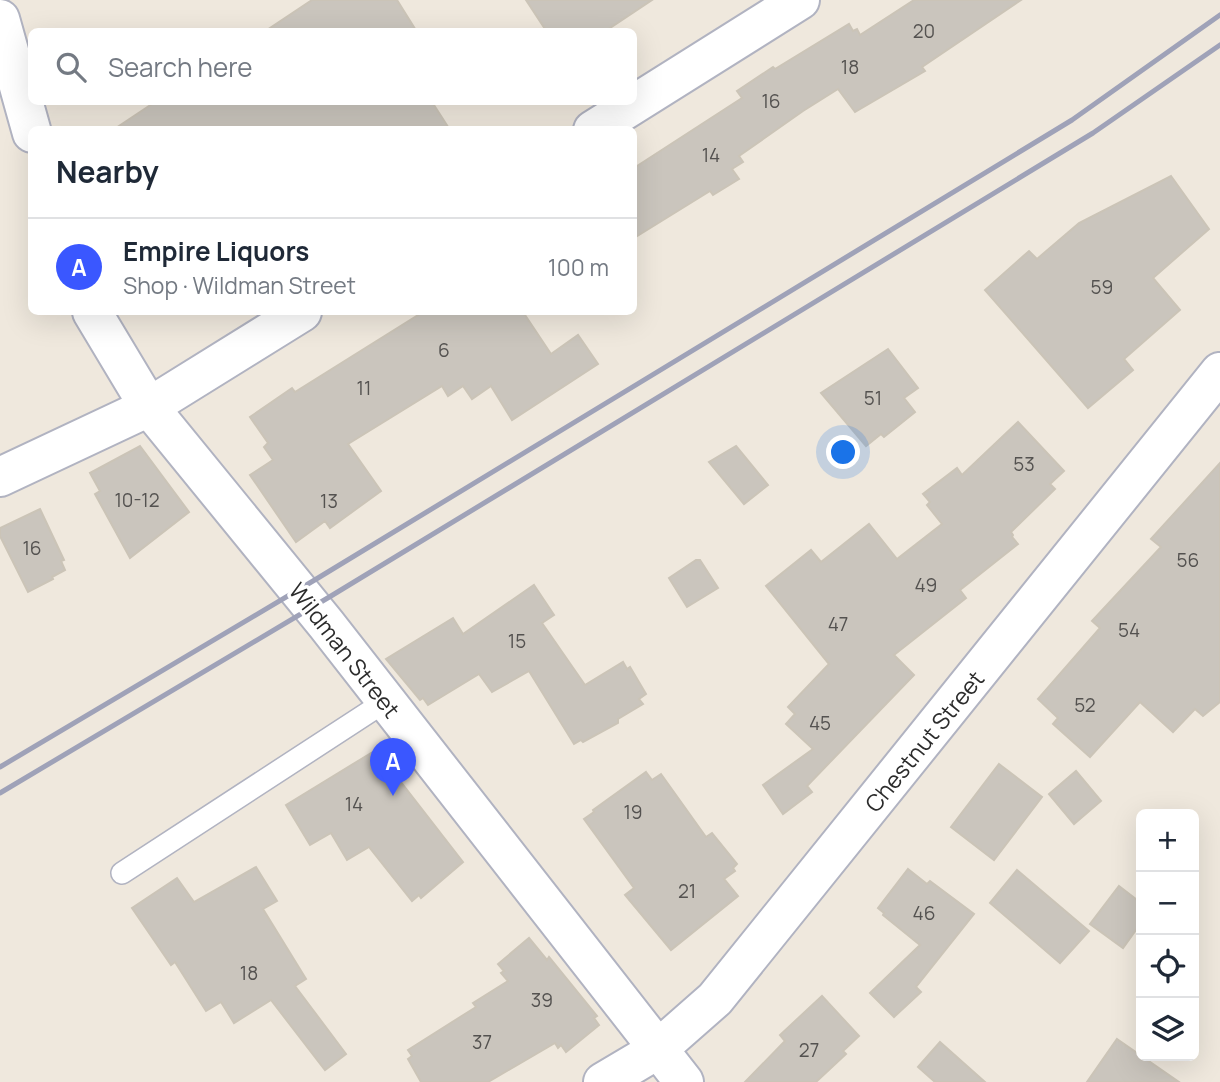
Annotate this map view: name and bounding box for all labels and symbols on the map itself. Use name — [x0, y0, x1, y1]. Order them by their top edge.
house number: 20 — [913, 18, 935, 44]
house number: 18 — [841, 54, 859, 80]
house number: 16 — [761, 88, 781, 114]
house number: 14 — [702, 142, 720, 168]
house number: 59 — [1091, 274, 1113, 300]
house number: 6 — [438, 337, 450, 363]
house number: 11 — [357, 375, 371, 401]
house number: 51 — [864, 385, 882, 411]
your location — [826, 435, 860, 469]
house number: 53 — [1013, 451, 1035, 477]
house number: 10-12 — [114, 487, 160, 513]
house number: 13 — [320, 488, 338, 514]
house number: 16 — [22, 535, 42, 561]
house number: 56 — [1177, 547, 1199, 573]
house number: 49 — [915, 572, 937, 598]
street label: Wildman Street — [282, 576, 408, 724]
house number: 47 — [828, 611, 848, 637]
house number: 54 — [1118, 617, 1140, 643]
house number: 15 — [508, 628, 526, 654]
street label: Chestnut Street — [857, 663, 991, 819]
house number: 52 — [1074, 692, 1096, 718]
house number: 45 — [809, 710, 831, 736]
pin: A — [370, 738, 416, 796]
house number: 14 — [345, 791, 363, 817]
house number: 19 — [623, 799, 643, 825]
house number: 21 — [678, 878, 696, 904]
house number: 46 — [913, 900, 936, 926]
house number: 18 — [240, 960, 258, 986]
house number: 39 — [531, 987, 553, 1013]
house number: 37 — [472, 1029, 492, 1055]
house number: 27 — [799, 1037, 819, 1063]

